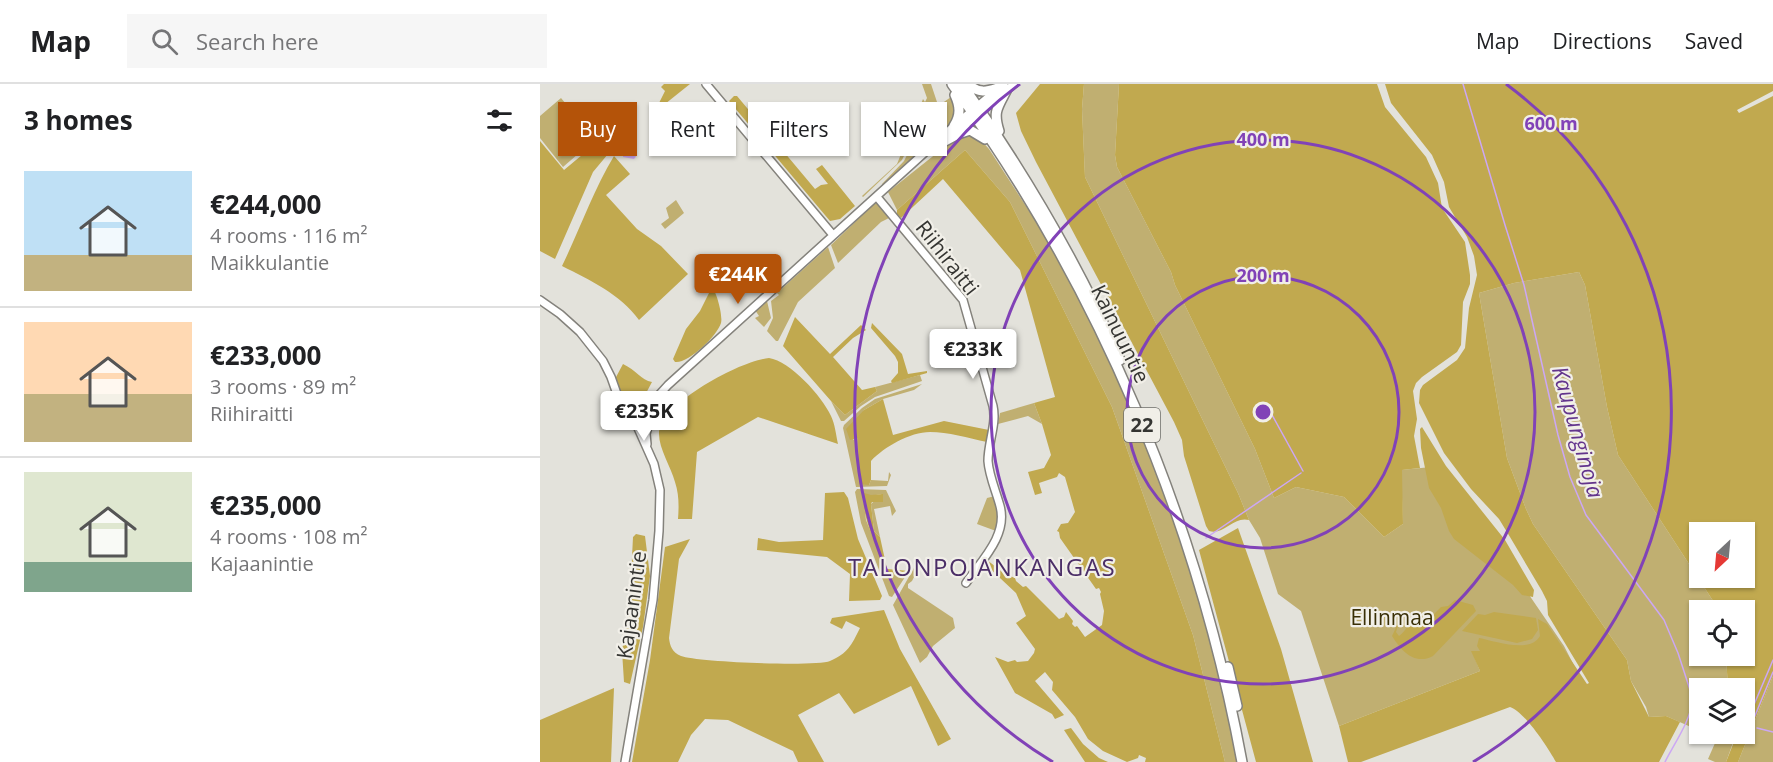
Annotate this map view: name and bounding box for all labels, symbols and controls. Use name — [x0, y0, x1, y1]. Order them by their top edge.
search box — [127, 14, 547, 68]
text: Map — [30, 22, 91, 60]
icon: search — [148, 25, 181, 58]
text: Search here — [196, 26, 319, 56]
text: Map — [1476, 27, 1519, 55]
text: Directions — [1552, 27, 1652, 55]
text: Saved — [1685, 27, 1743, 55]
text: 3 homes — [24, 102, 133, 138]
chip: Buy — [558, 102, 637, 156]
chip: Rent — [649, 102, 736, 156]
chip: Filters — [748, 102, 849, 156]
chip: New — [861, 102, 947, 156]
icon: filters — [483, 104, 516, 137]
text: 600 m — [1524, 111, 1578, 135]
text: 400 m — [1236, 127, 1290, 151]
text: €244,000 — [210, 186, 321, 222]
icon: home — [72, 195, 144, 267]
street label: Riihiraitti — [910, 214, 986, 301]
text: 4 rooms · 116 m² — [210, 222, 368, 249]
text: Maikkulantie — [210, 249, 329, 276]
pin: €244K — [696, 254, 780, 305]
text: €244K — [708, 260, 768, 287]
text: 200 m — [1236, 263, 1290, 287]
street label: Kainuuntie — [1085, 280, 1157, 387]
pin: €233K — [931, 329, 1015, 380]
text: €233K — [943, 335, 1003, 362]
text: €233,000 — [210, 337, 321, 373]
icon: home — [72, 346, 144, 418]
water label: Kaupunginoja — [1546, 362, 1612, 501]
text: 3 rooms · 89 m² — [210, 373, 356, 400]
pin: €235K — [602, 391, 686, 442]
text: €235K — [614, 397, 674, 424]
text: Riihiraitti — [210, 400, 293, 427]
centre of rings — [1253, 402, 1273, 422]
road number: 22 — [1124, 408, 1160, 442]
text: €235,000 — [210, 487, 321, 523]
icon: home — [72, 496, 144, 568]
north arrow — [1689, 522, 1755, 588]
map controls — [1689, 522, 1755, 744]
text: 4 rooms · 108 m² — [210, 523, 368, 550]
street label: Kajaanintie — [610, 549, 652, 661]
text: Kajaanintie — [210, 550, 314, 577]
district label: TALONPOJANKANGAS — [848, 550, 1116, 583]
button: locate — [1689, 600, 1755, 666]
park label: Ellinmaa — [1350, 603, 1434, 631]
button: layers — [1689, 678, 1755, 744]

